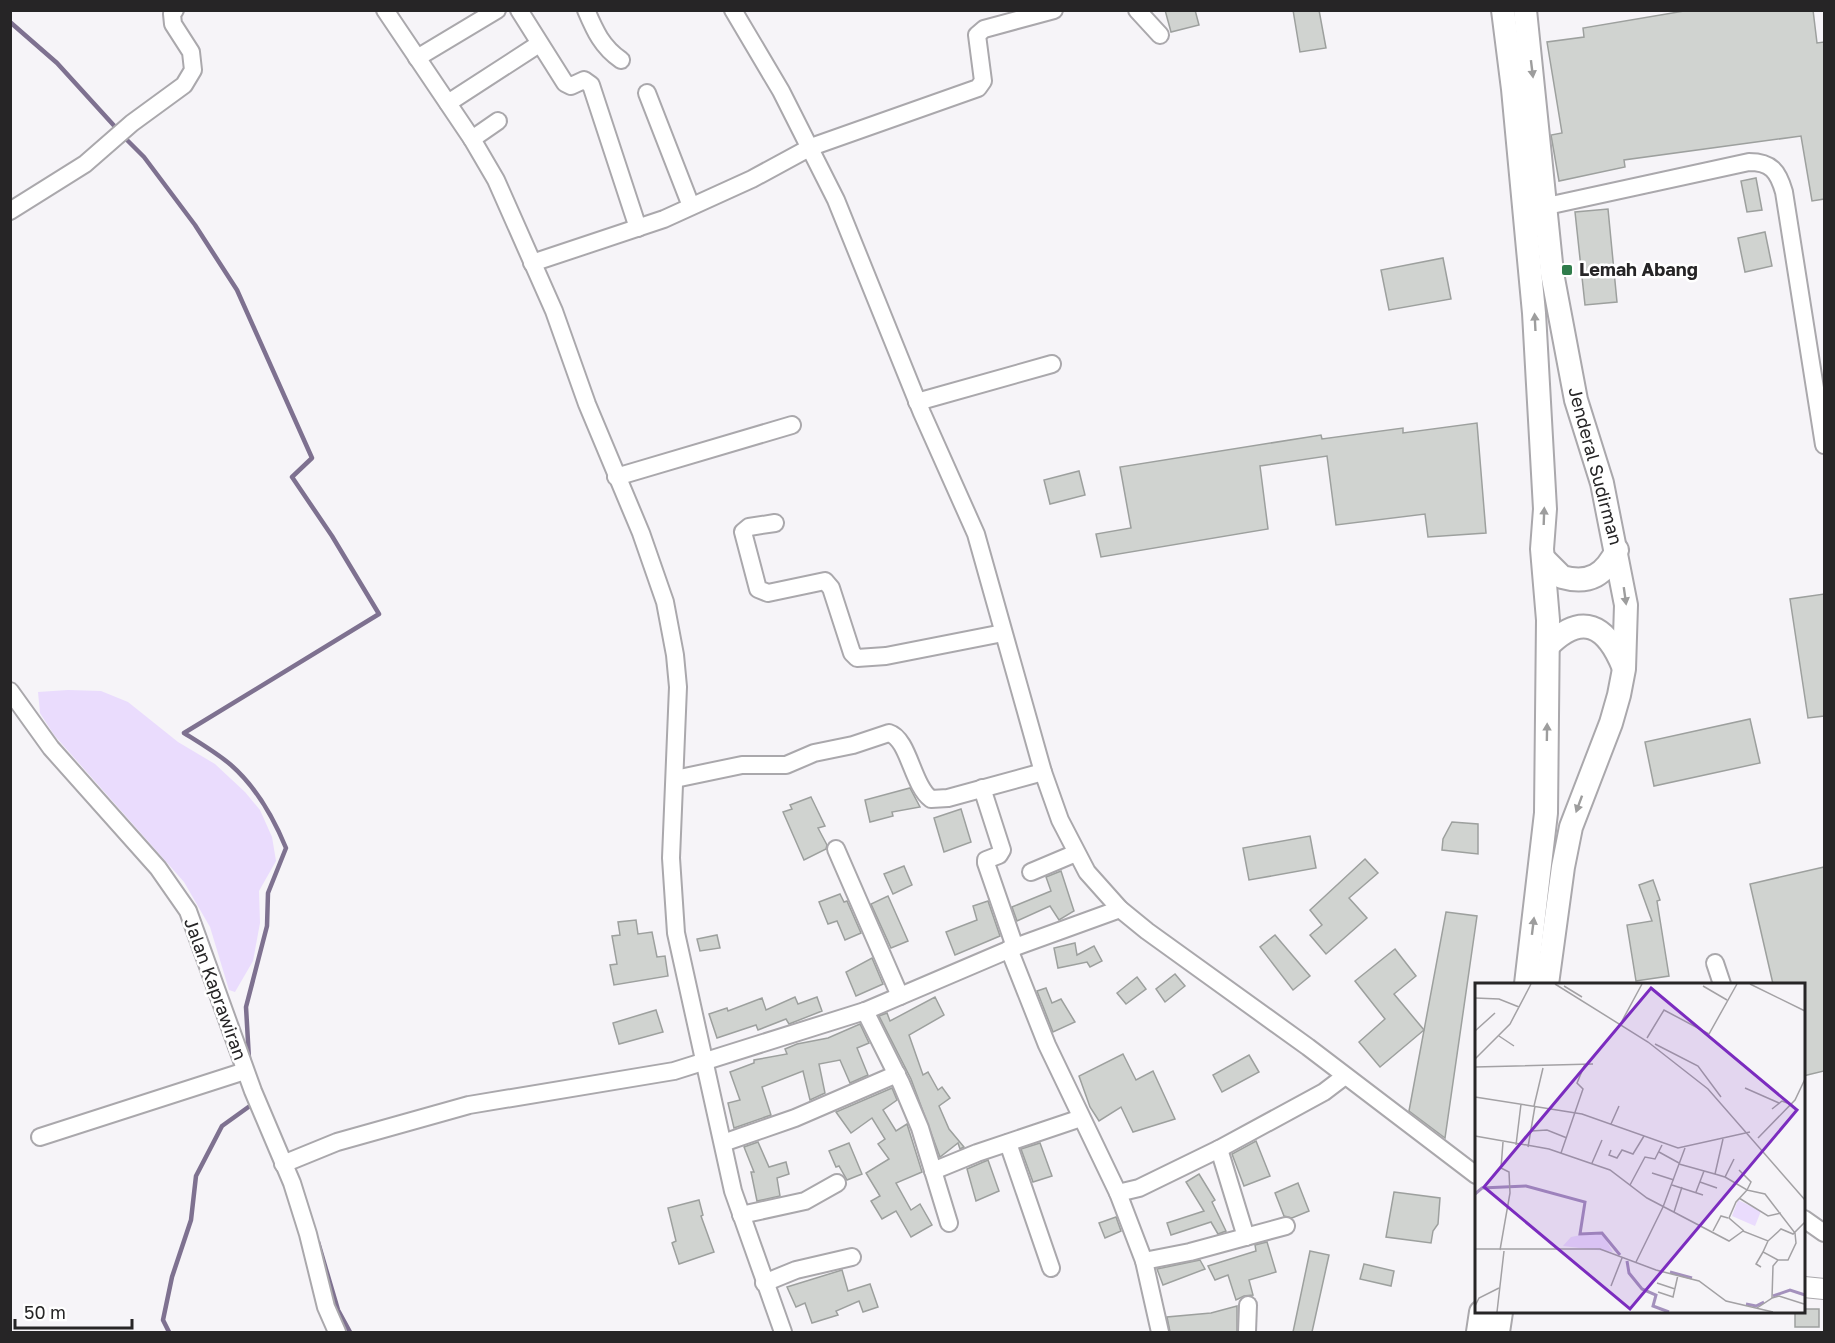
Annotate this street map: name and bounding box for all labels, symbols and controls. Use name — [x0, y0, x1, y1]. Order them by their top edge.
one-way arrow — [1527, 59, 1537, 78]
place label: Lemah Abang — [1579, 258, 1698, 280]
marker: Lemah Abang — [1560, 263, 1574, 277]
one-way arrow — [1530, 312, 1539, 331]
street label: Jenderal Sudirman — [1564, 384, 1628, 547]
one-way arrow — [1539, 507, 1549, 526]
one-way arrow — [1620, 586, 1629, 605]
one-way arrow — [1542, 723, 1552, 742]
one-way arrow — [1574, 795, 1584, 813]
street label: Jalan Kaprawiran — [180, 915, 252, 1063]
one-way arrow — [1529, 917, 1538, 936]
inset map — [1475, 983, 1805, 1313]
scale bar — [15, 1292, 132, 1330]
text: 50 m — [24, 1301, 66, 1323]

